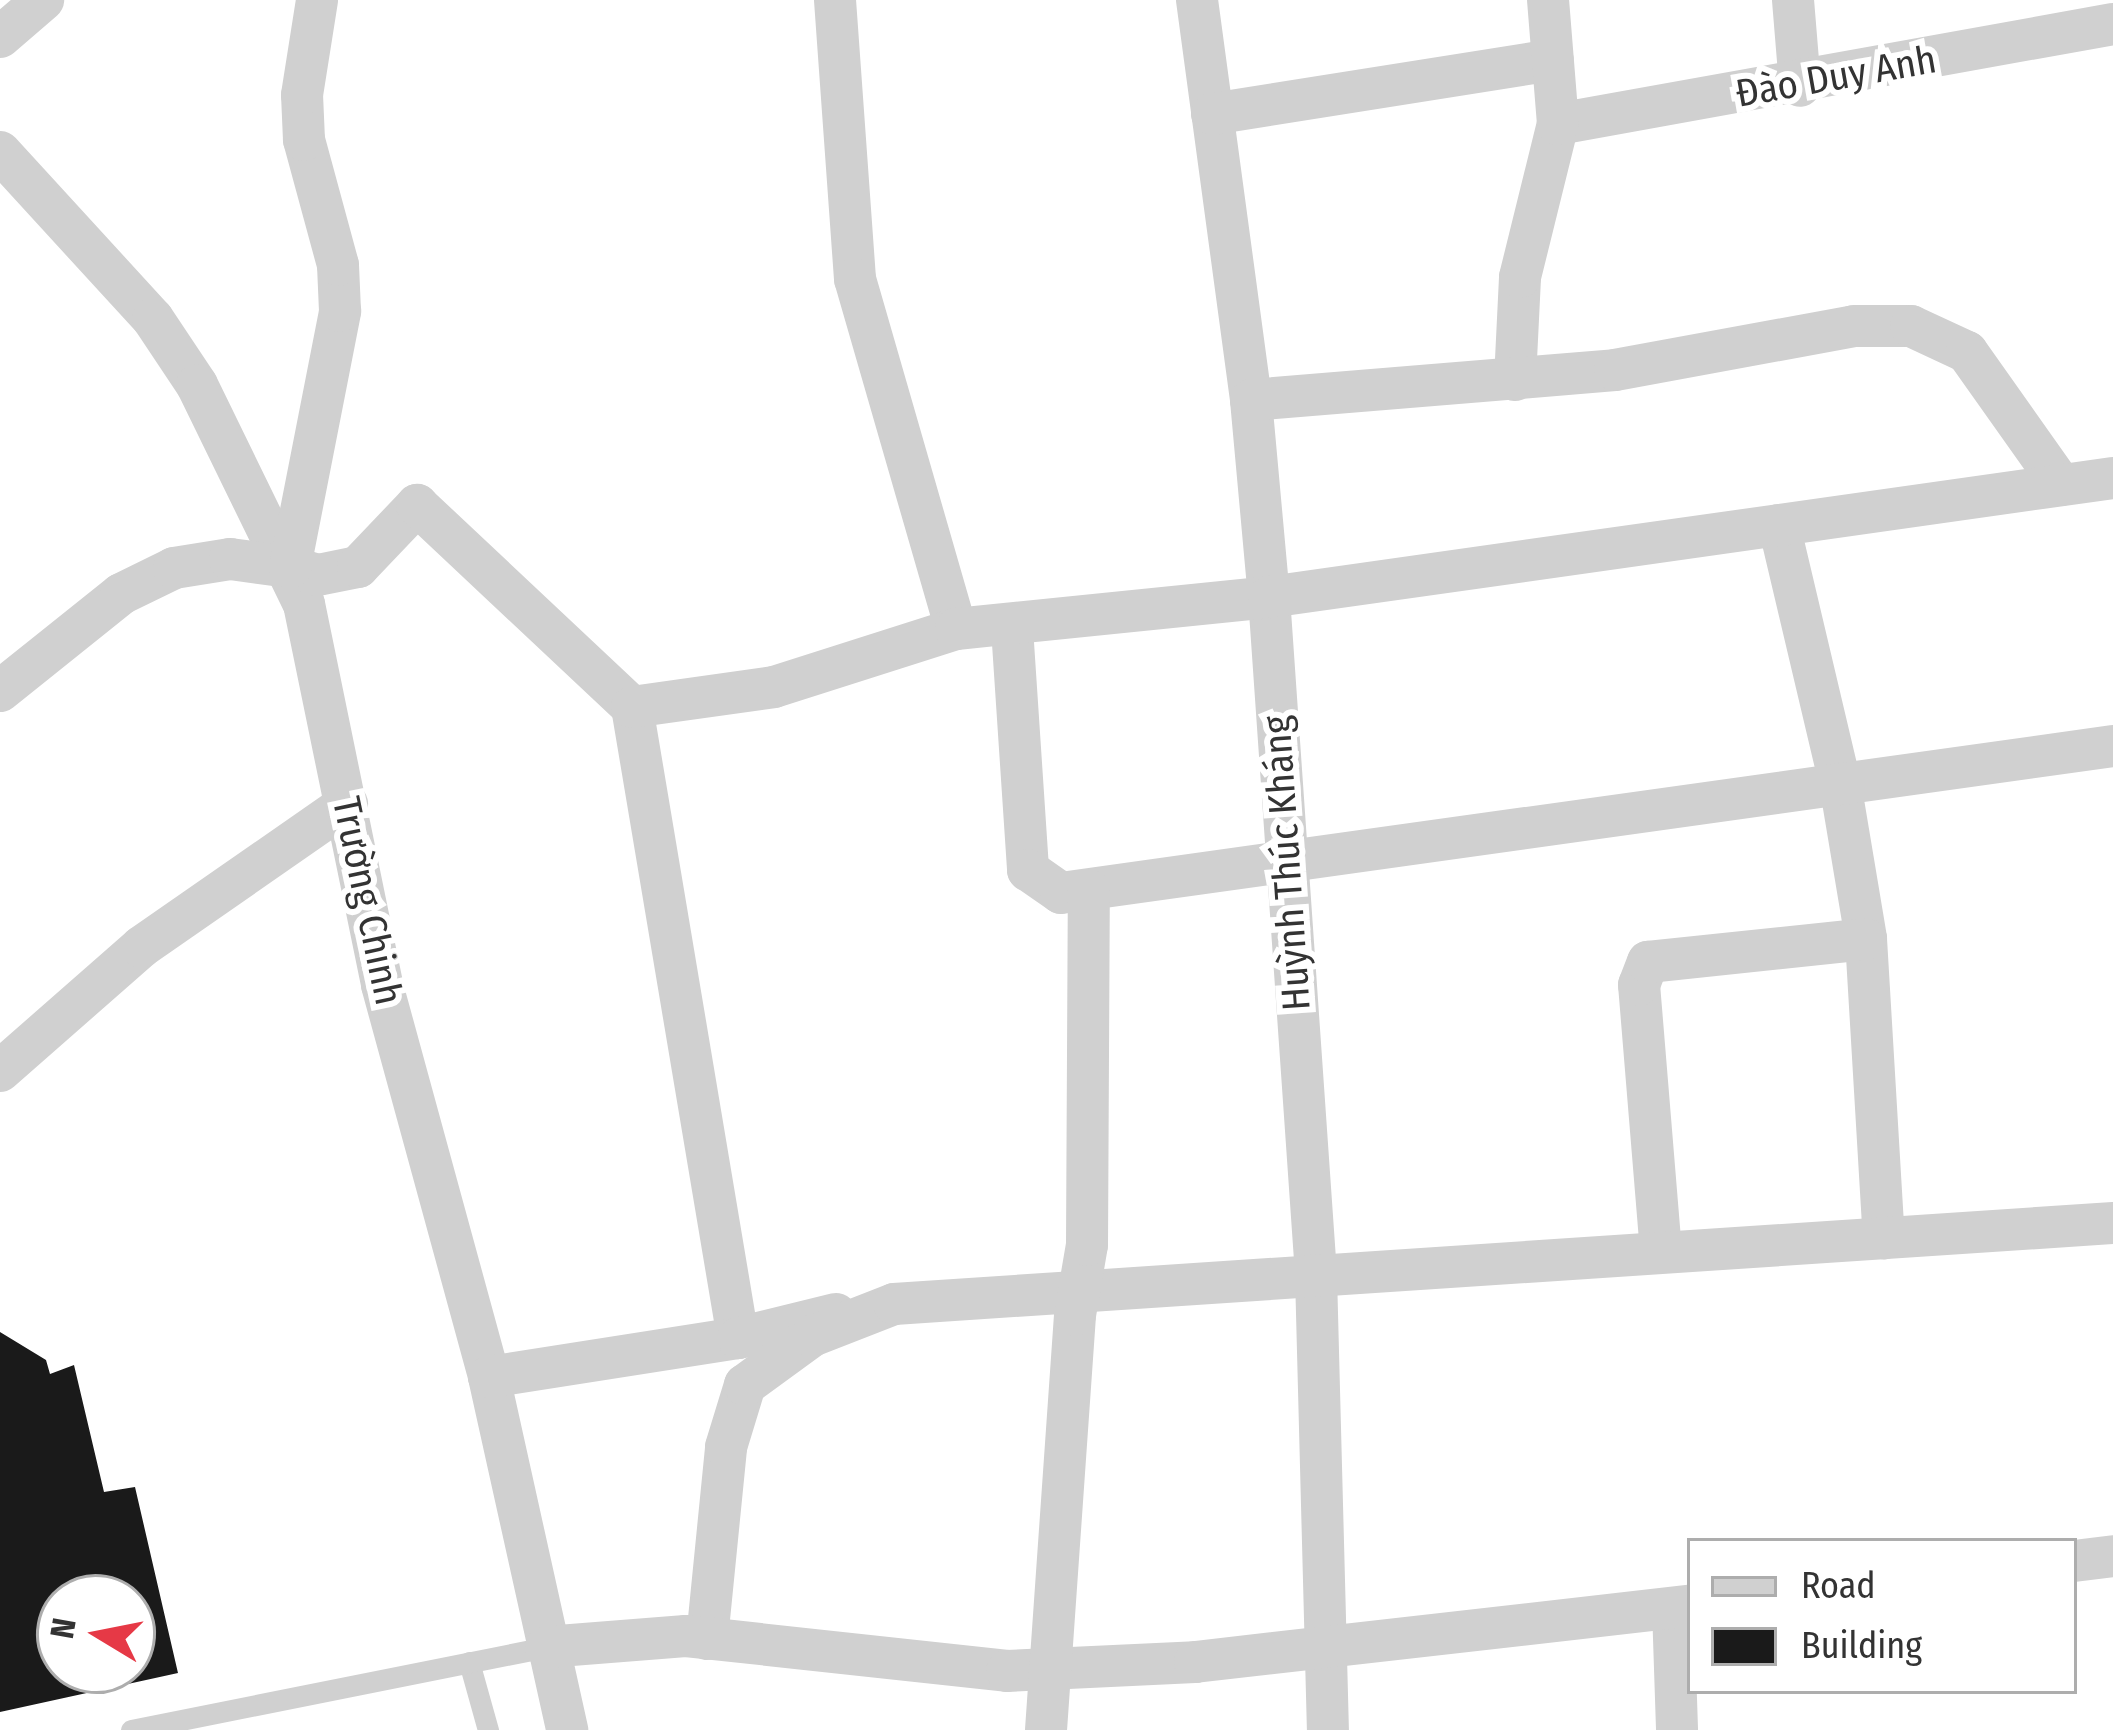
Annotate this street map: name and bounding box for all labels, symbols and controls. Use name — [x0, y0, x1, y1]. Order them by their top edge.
street label: Đào Duy Anh — [1732, 36, 1940, 118]
street label: Huỳnh Thúc Kháng — [1253, 714, 1321, 1012]
street label: Trường Chinh — [322, 793, 412, 1009]
legend — [1687, 1538, 2077, 1694]
text: Road — [1801, 1564, 1876, 1608]
north arrow — [36, 1574, 156, 1694]
text: N — [42, 1615, 85, 1641]
text: Building — [1801, 1624, 1922, 1668]

